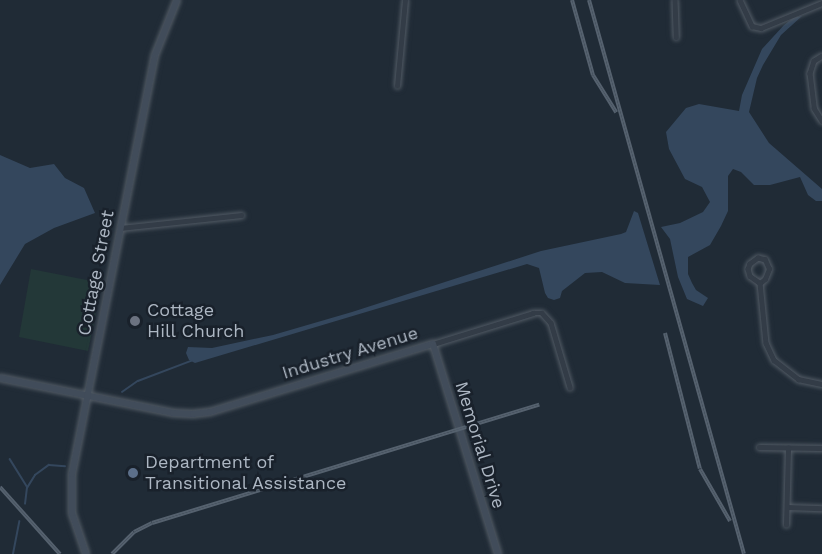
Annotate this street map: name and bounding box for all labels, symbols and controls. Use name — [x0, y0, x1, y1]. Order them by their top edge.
street label: Cottage Street — [73, 208, 119, 338]
place label: Cottage Hill Church — [147, 300, 245, 342]
marker: Cottage Hill Church — [128, 314, 142, 328]
street label: Industry Avenue — [279, 322, 421, 384]
street label: Memorial Drive — [450, 379, 510, 511]
place label: Department of Transitional Assistance — [145, 452, 348, 494]
marker: Department of Transitional Assistance — [126, 466, 140, 480]

